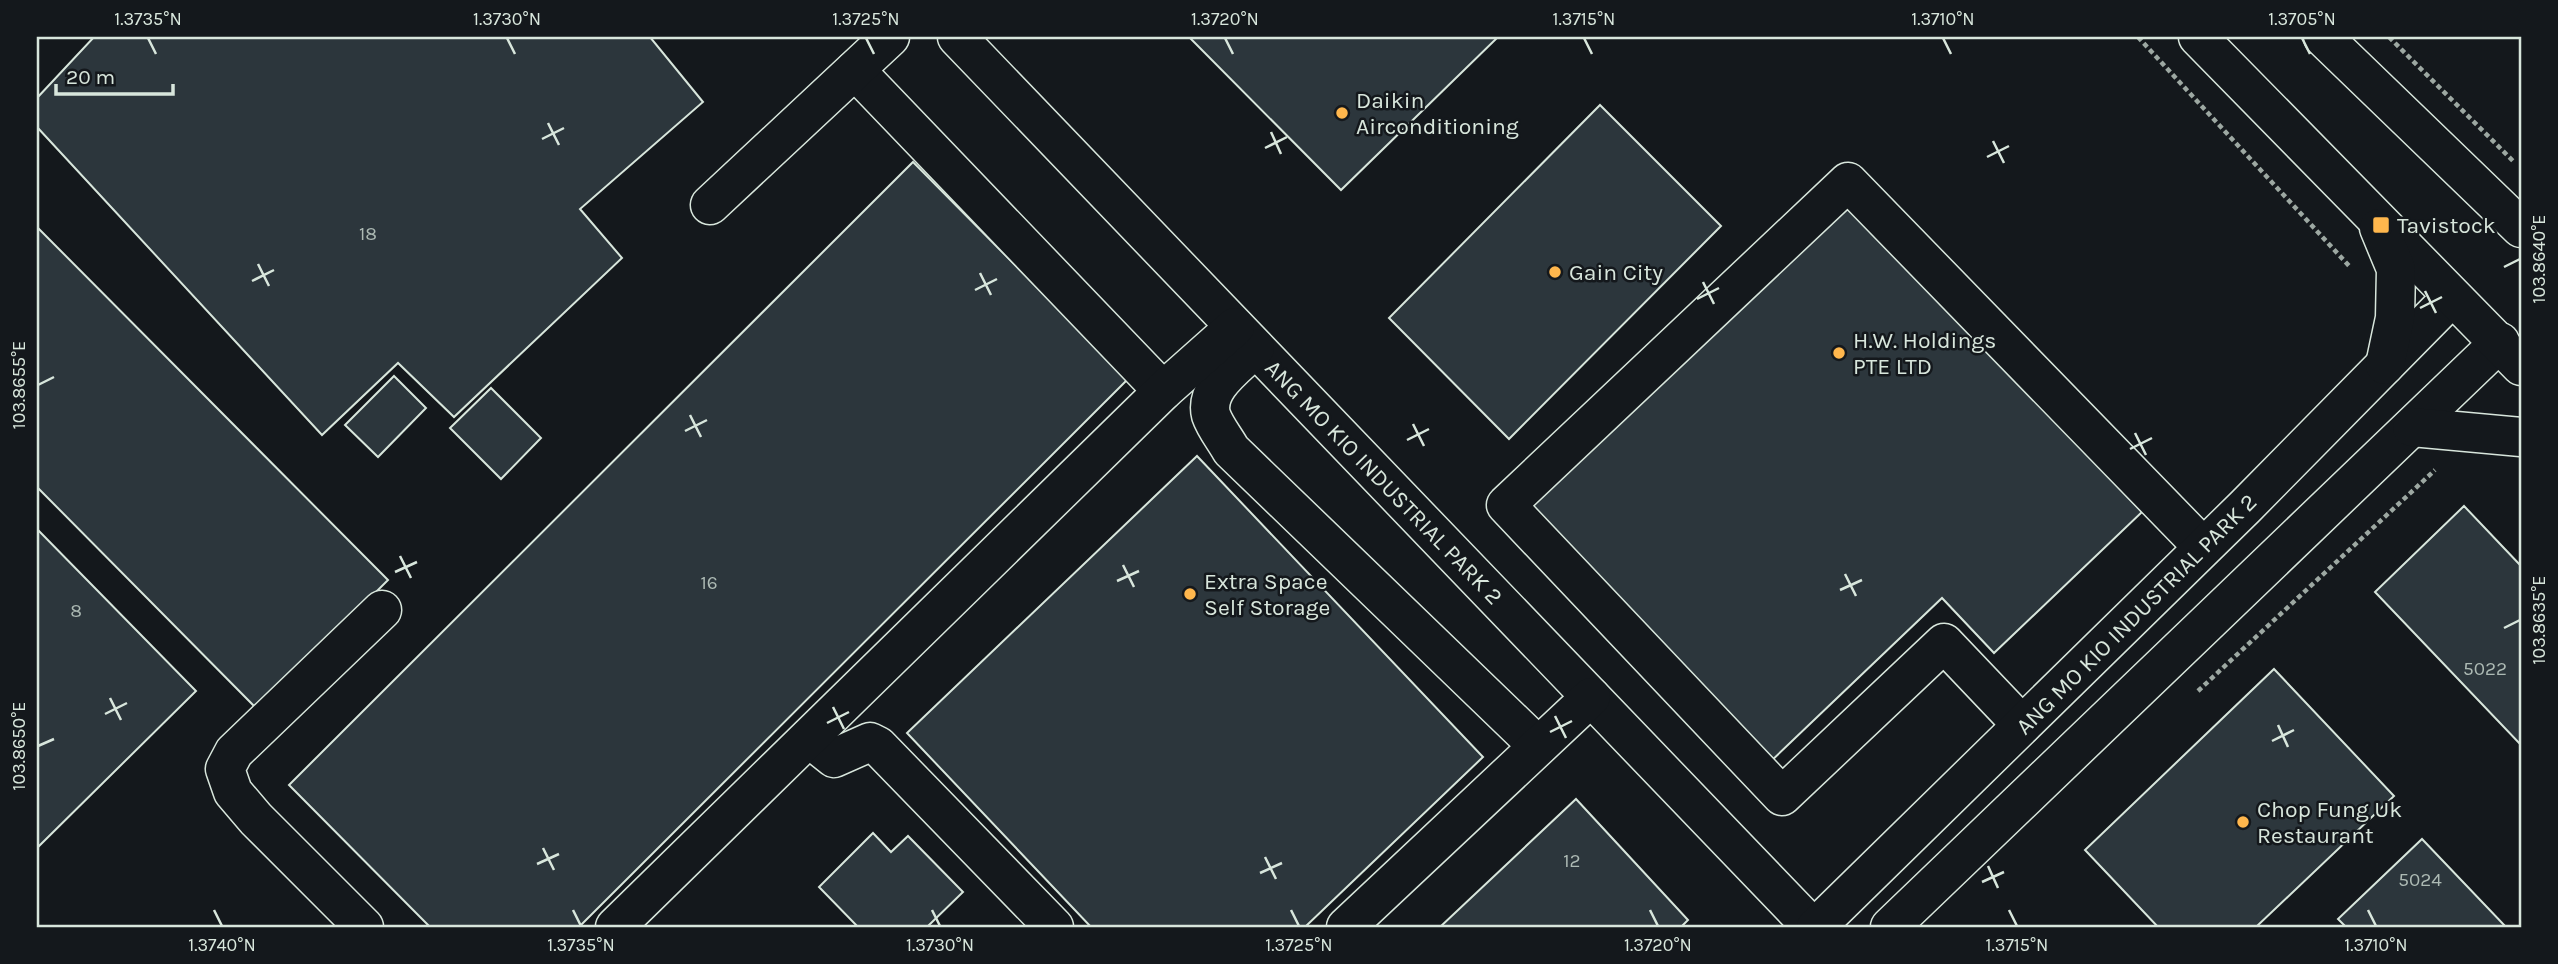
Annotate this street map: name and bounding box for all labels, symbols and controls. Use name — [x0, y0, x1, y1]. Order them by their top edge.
text: 1.3735°N — [114, 8, 182, 30]
text: 1.3730°N — [473, 8, 541, 30]
text: 1.3725°N — [832, 8, 900, 30]
text: 1.3720°N — [1191, 8, 1259, 30]
text: 1.3715°N — [1553, 8, 1615, 30]
text: 1.3710°N — [1911, 8, 1975, 30]
text: 1.3705°N — [2268, 8, 2336, 30]
scale bar — [56, 52, 173, 96]
text: 20 m — [66, 65, 115, 89]
place label: Daikin Airconditioning — [1356, 87, 1519, 140]
marker: Daikin Airconditioning — [1334, 105, 1350, 121]
place label: Tavistock — [2397, 212, 2496, 239]
marker: Tavistock — [2371, 215, 2391, 235]
text: 103.8640°E — [2528, 215, 2550, 303]
house number: 18 — [359, 223, 377, 245]
place label: Gain City — [1569, 259, 1663, 286]
marker: Gain City — [1547, 264, 1563, 280]
place label: H.W. Holdings PTE LTD — [1853, 327, 1996, 380]
text: 103.8655°E — [8, 341, 30, 429]
marker: H.W. Holdings PTE LTD — [1831, 345, 1847, 361]
street label: ANG MO KIO INDUSTRIAL PARK 2 — [1260, 355, 1508, 610]
street label: ANG MO KIO INDUSTRIAL PARK 2 — [2010, 488, 2262, 740]
place label: Extra Space Self Storage — [1204, 568, 1330, 621]
house number: 16 — [700, 572, 718, 594]
text: 103.8635°E — [2528, 576, 2550, 664]
marker: Extra Space Self Storage — [1182, 586, 1198, 602]
house number: 8 — [70, 600, 82, 622]
house number: 5022 — [2463, 658, 2507, 680]
text: 103.8650°E — [8, 702, 30, 790]
place label: Chop Fung Uk Restaurant — [2257, 796, 2402, 849]
marker: Chop Fung Uk Restaurant — [2235, 814, 2251, 830]
house number: 12 — [1563, 850, 1581, 872]
house number: 5024 — [2398, 869, 2442, 891]
text: 1.3740°N — [188, 934, 256, 956]
text: 1.3735°N — [547, 934, 615, 956]
text: 1.3730°N — [906, 934, 974, 956]
text: 1.3725°N — [1265, 934, 1333, 956]
text: 1.3720°N — [1624, 934, 1692, 956]
text: 1.3715°N — [1986, 934, 2048, 956]
text: 1.3710°N — [2344, 934, 2408, 956]

